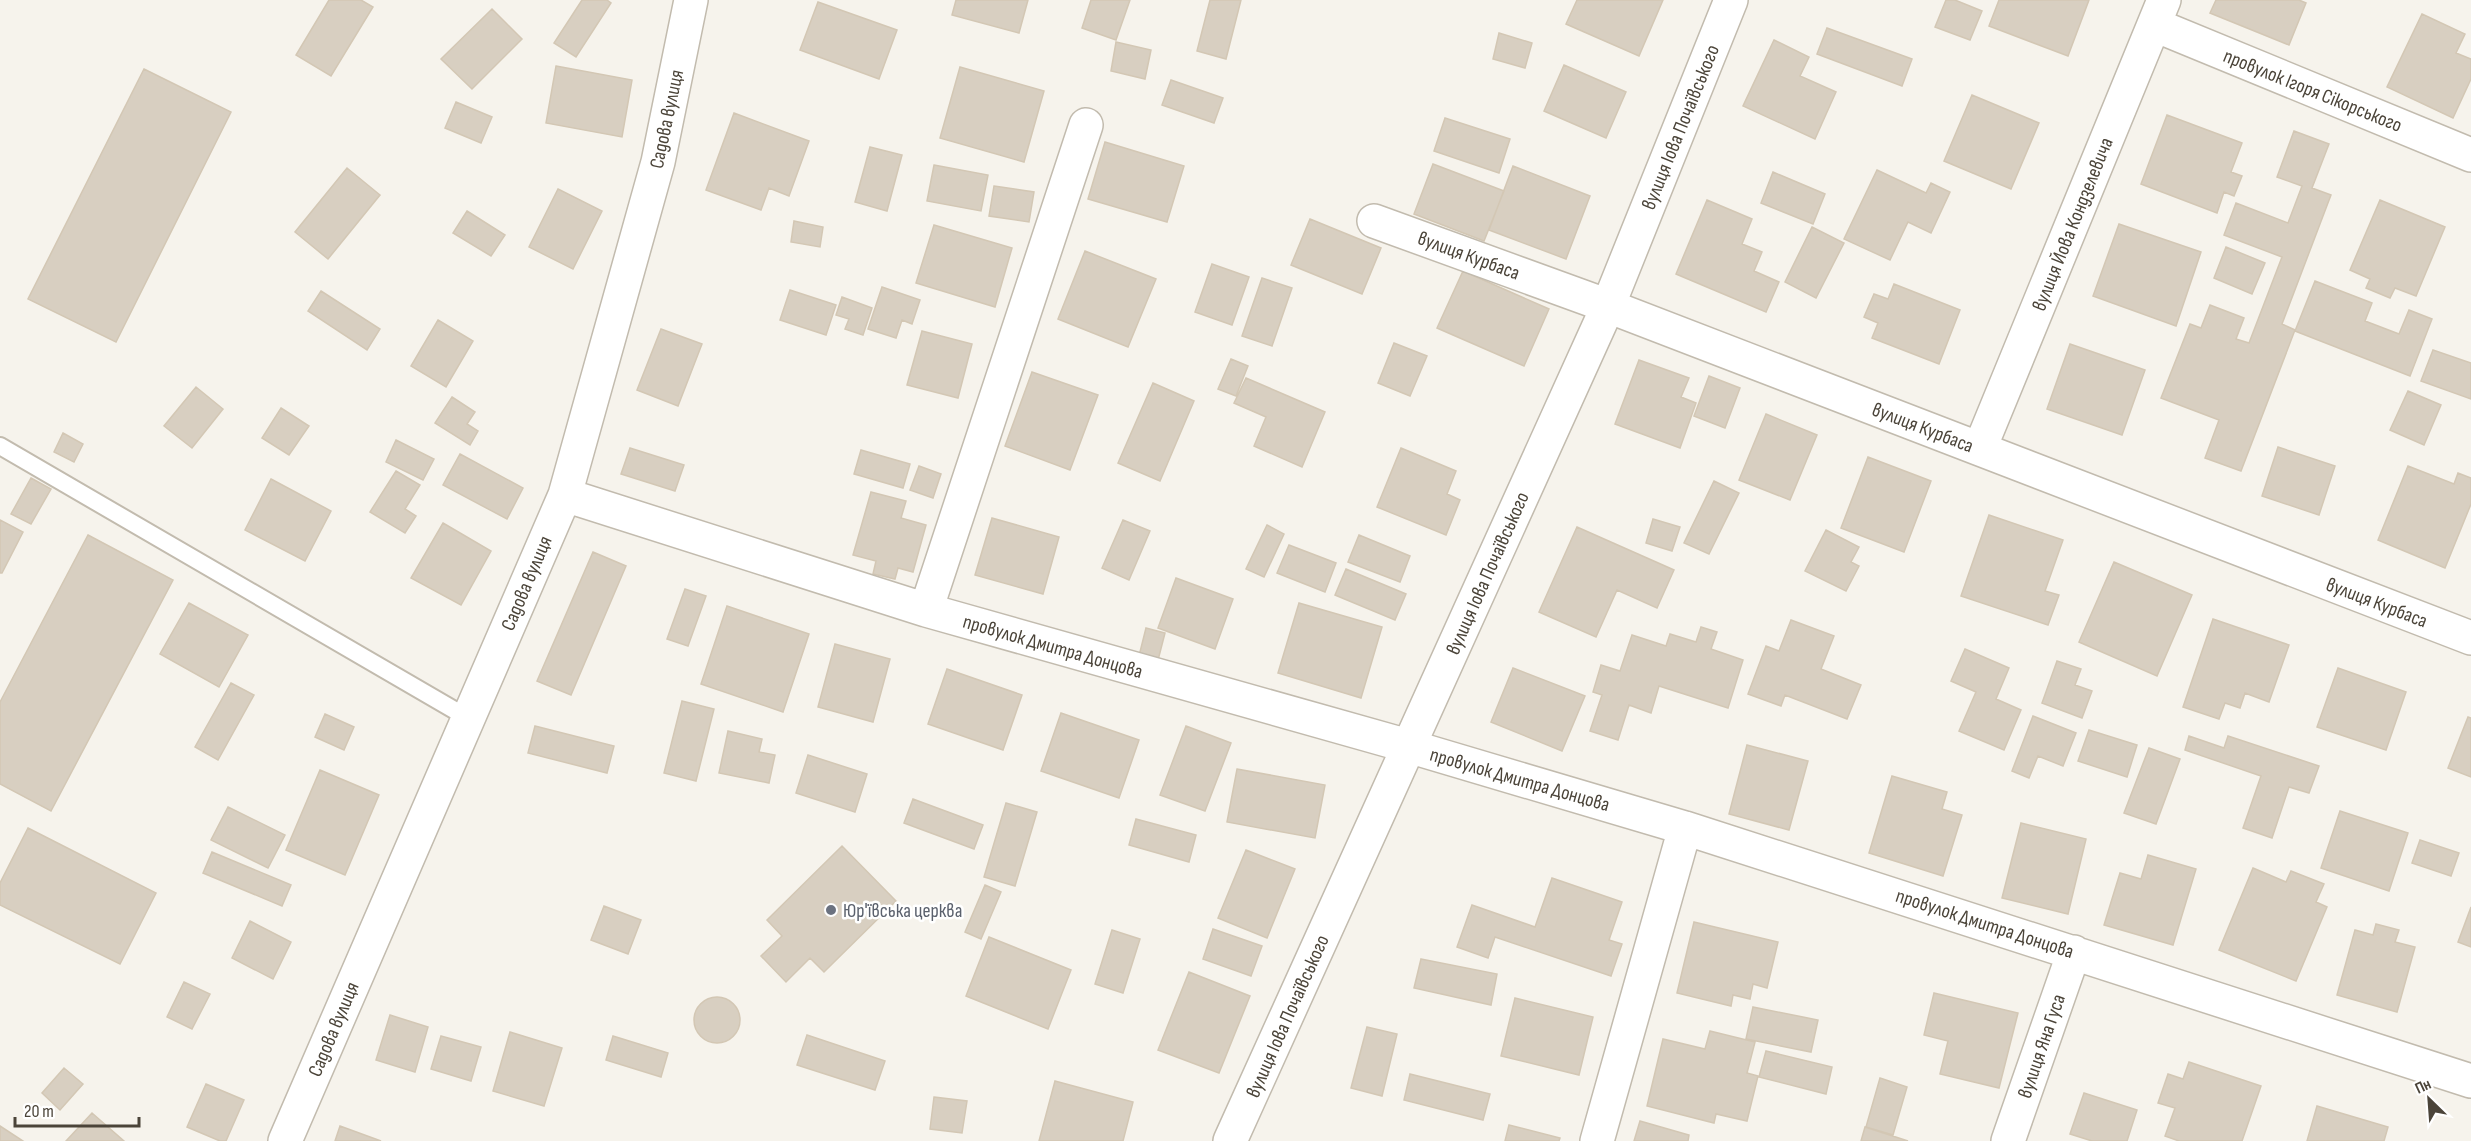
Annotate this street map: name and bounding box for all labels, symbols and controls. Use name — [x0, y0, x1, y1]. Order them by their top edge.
street label: вулиця Іова Почаївського — [1637, 41, 1725, 213]
street label: провулок Ігоря Сікорського — [2220, 44, 2406, 138]
street label: Садова вулиця — [645, 68, 689, 171]
street label: вулиця Йова Кондзелевича — [2027, 134, 2119, 315]
street label: вулиця Курбаса — [1414, 226, 1523, 285]
street label: вулиця Курбаса — [1869, 398, 1977, 458]
street label: вулиця Іова Почаївського — [1441, 488, 1535, 659]
street label: Садова вулиця — [496, 533, 558, 634]
street label: вулиця Курбаса — [2323, 573, 2431, 633]
street label: провулок Дмитра Донцова — [960, 610, 1145, 684]
street label: провулок Дмитра Донцова — [1427, 743, 1612, 817]
street label: провулок Дмитра Донцова — [1893, 884, 2077, 964]
place label: Юр'ївська церква — [843, 899, 962, 923]
marker: Юр'ївська церква — [824, 903, 838, 917]
street label: вулиця Іова Почаївського — [1241, 931, 1335, 1102]
street label: Садова вулиця — [303, 979, 365, 1080]
street label: вулиця Яна Гуса — [2013, 991, 2071, 1101]
north arrow — [2399, 1069, 2459, 1129]
text: Пн — [2412, 1075, 2434, 1099]
scale bar — [15, 1090, 140, 1128]
text: 20 m — [24, 1101, 54, 1122]

